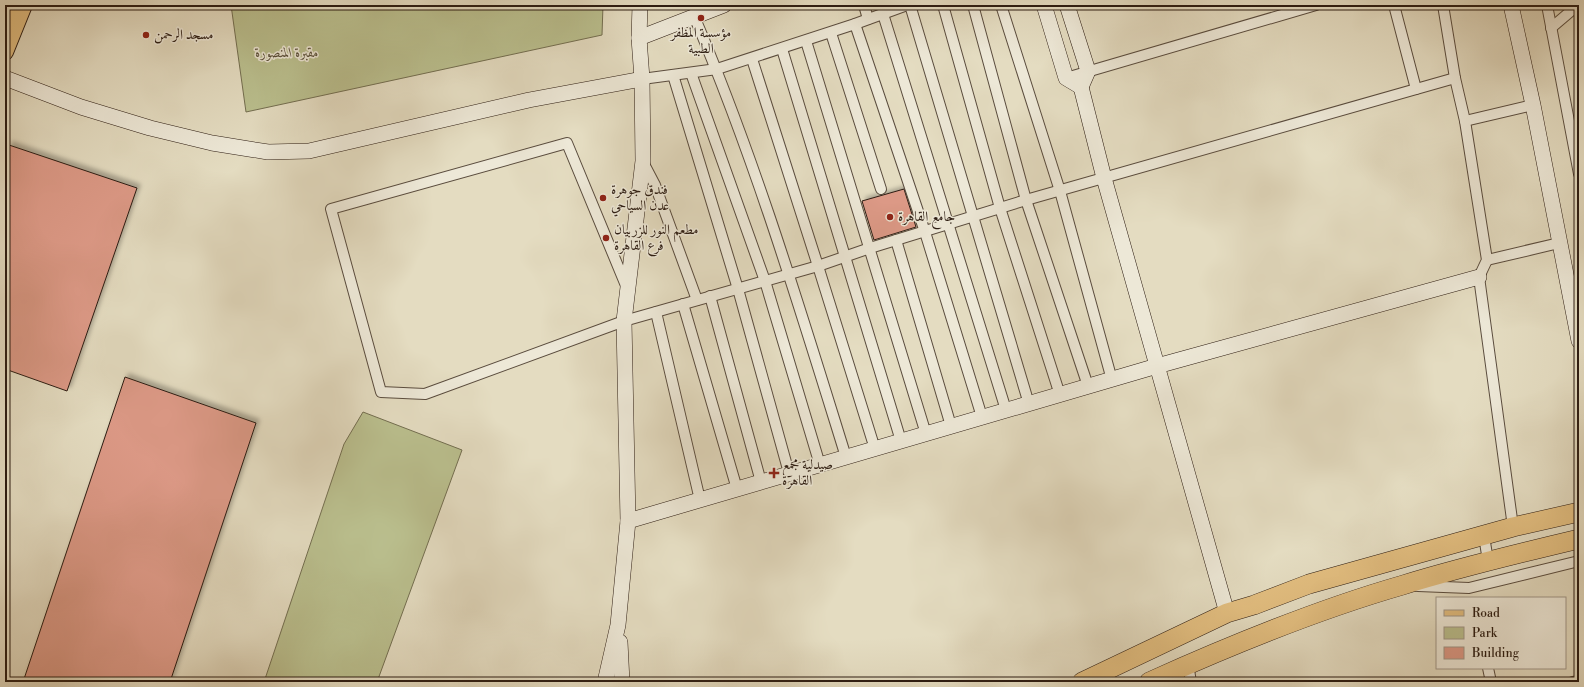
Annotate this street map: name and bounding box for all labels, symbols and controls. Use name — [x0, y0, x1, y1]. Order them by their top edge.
marker: مؤسسة المظفر الطبية — [696, 13, 706, 23]
place label: مؤسسة المظفر الطبية — [669, 24, 731, 58]
place label: مسجد الرحمن — [154, 26, 213, 44]
marker: مسجد الرحمن — [141, 30, 151, 40]
park label: مقبرة المنصورة — [254, 44, 319, 62]
place label: فندق جوهرة عدن السياحي — [611, 181, 669, 217]
marker: فندق جوهرة عدن السياحي — [598, 193, 608, 203]
place label: جامع القاهرة — [898, 208, 955, 230]
marker: جامع القاهرة — [885, 212, 895, 222]
place label: مطعم النور للزربيان فرع القاهرة — [614, 221, 699, 257]
marker: مطعم النور للزربيان فرع القاهرة — [601, 233, 611, 243]
place label: صيدلية مجمع القاهرة — [782, 456, 833, 490]
marker: صيدلية مجمع القاهرة — [769, 468, 779, 478]
legend — [1436, 597, 1566, 669]
text: Road — [1472, 606, 1500, 621]
text: Park — [1472, 626, 1498, 641]
text: Building — [1471, 646, 1520, 661]

